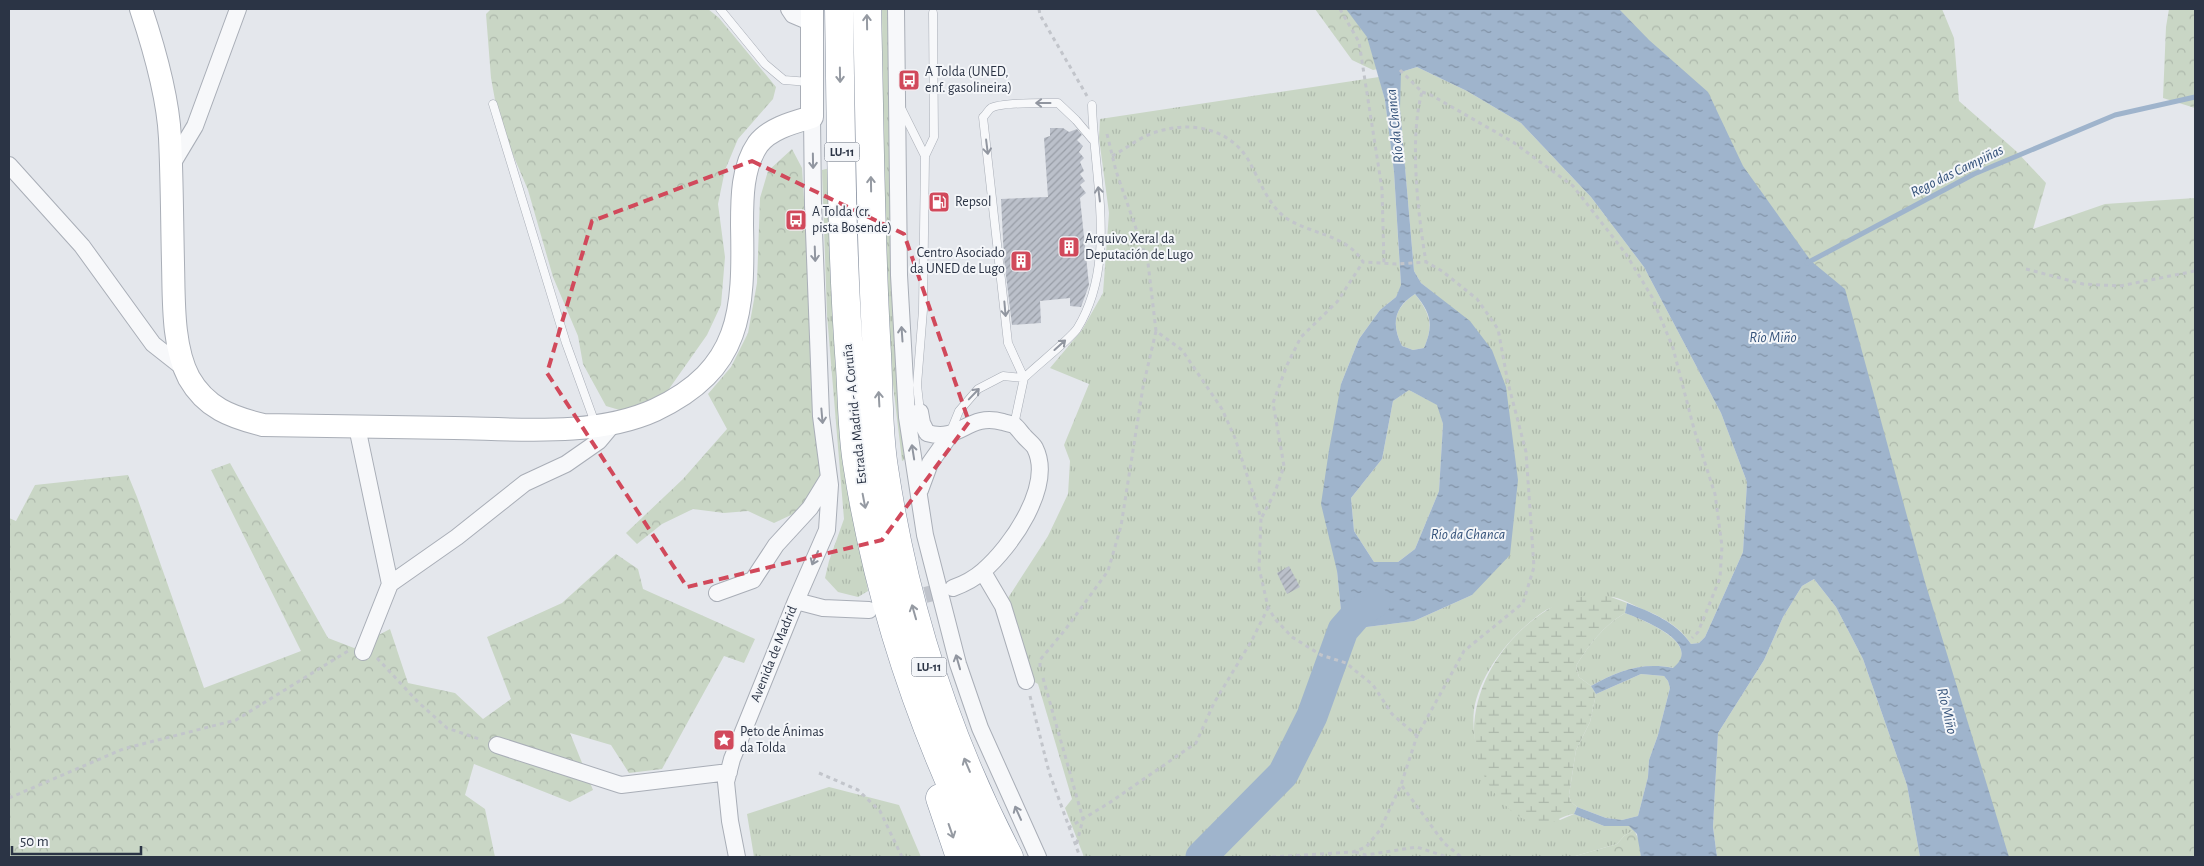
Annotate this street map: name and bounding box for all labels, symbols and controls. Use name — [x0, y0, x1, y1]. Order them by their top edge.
one-way arrow — [862, 14, 872, 30]
place label: A Tolda (UNED, enf. gasolineira) — [925, 65, 1012, 95]
one-way arrow — [835, 66, 845, 83]
bus stop icon: A Tolda (UNED, enf. gasolineira) — [897, 68, 921, 92]
water label: Río da Chanca — [1384, 88, 1406, 164]
one-way arrow — [1035, 98, 1052, 108]
one-way arrow — [982, 139, 992, 155]
road number: LU-11 — [824, 142, 860, 162]
water label: Rego das Campiñas — [1908, 142, 2006, 200]
one-way arrow — [808, 152, 818, 169]
one-way arrow — [866, 177, 876, 193]
one-way arrow — [1094, 187, 1104, 203]
fuel station icon: Repsol — [927, 190, 951, 214]
place label: Repsol — [955, 195, 991, 209]
place label: A Tolda (cr. pista Bosende) — [812, 205, 892, 235]
bus stop icon: A Tolda (cr. pista Bosende) — [784, 208, 808, 232]
place label: Arquivo Xeral da Deputación de Lugo — [1085, 232, 1194, 262]
building icon: Arquivo Xeral da Deputación de Lugo — [1057, 235, 1081, 259]
one-way arrow — [810, 245, 820, 261]
place label: Centro Asociado da UNED de Lugo — [910, 246, 1005, 276]
building icon: Centro Asociado da UNED de Lugo — [1009, 249, 1033, 273]
one-way arrow — [1000, 300, 1009, 316]
one-way arrow — [898, 326, 907, 342]
water label: Río Miño — [1749, 330, 1797, 345]
one-way arrow — [1053, 339, 1066, 351]
street label: Estrada Madrid - A Coruña — [841, 342, 869, 485]
one-way arrow — [968, 388, 980, 400]
one-way arrow — [875, 391, 884, 407]
one-way arrow — [817, 408, 826, 424]
one-way arrow — [907, 444, 917, 460]
one-way arrow — [860, 492, 870, 508]
water label: Río da Chanca — [1431, 527, 1505, 542]
one-way arrow — [810, 550, 820, 565]
street label: Avenida de Madrid — [748, 604, 800, 704]
one-way arrow — [909, 604, 919, 620]
one-way arrow — [952, 654, 962, 670]
road number: LU-11 — [912, 658, 946, 676]
water label: Río Miño — [1934, 686, 1960, 736]
place label: Peto de Ánimas da Tolda — [740, 722, 824, 755]
place icon: Peto de Ánimas da Tolda — [712, 728, 736, 752]
one-way arrow — [962, 758, 971, 773]
one-way arrow — [1013, 806, 1022, 821]
one-way arrow — [947, 822, 956, 838]
scale bar — [12, 824, 141, 856]
text: 50 m — [20, 834, 49, 849]

